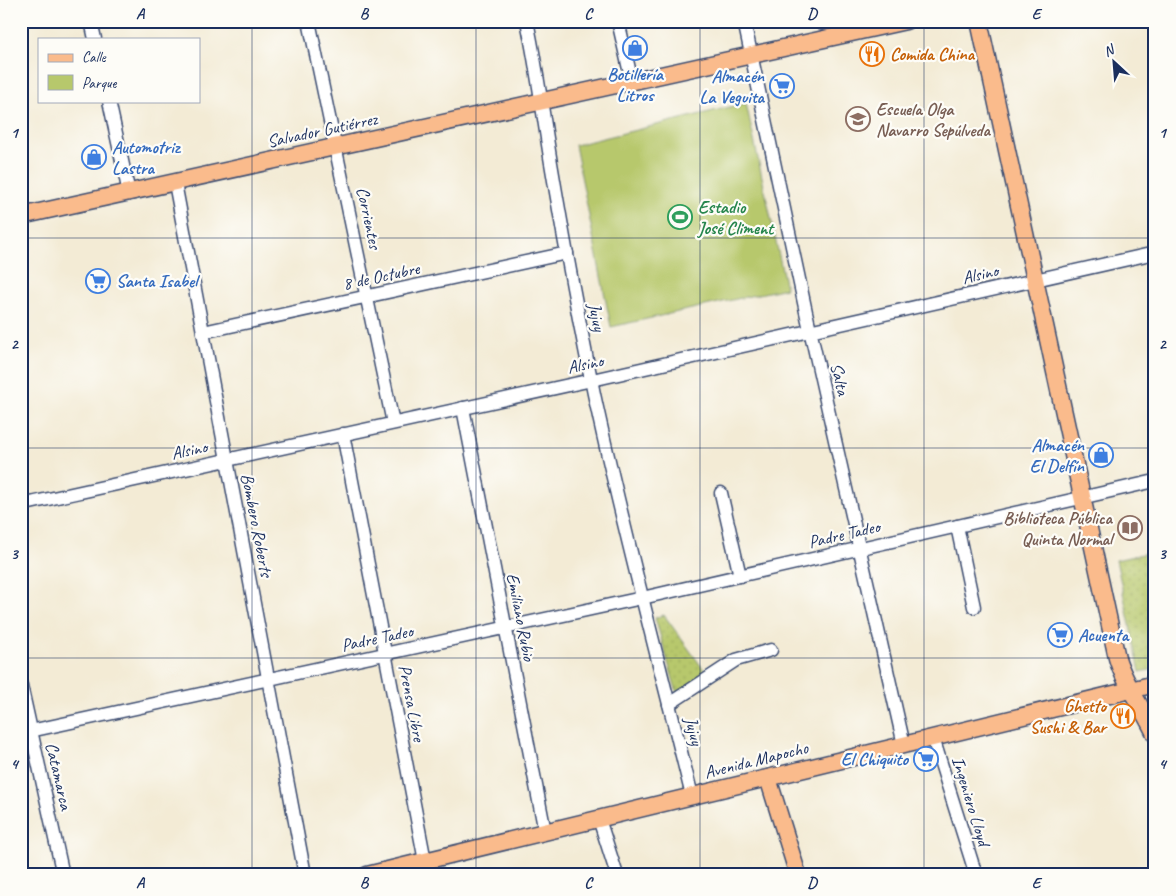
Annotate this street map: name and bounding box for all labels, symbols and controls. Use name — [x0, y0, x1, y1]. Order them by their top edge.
text: A — [136, 4, 146, 24]
text: B — [360, 4, 370, 24]
text: C — [584, 4, 594, 24]
text: D — [807, 4, 818, 24]
text: E — [1032, 4, 1043, 24]
shop icon: Botillería Litros — [622, 35, 648, 61]
legend — [38, 38, 200, 102]
north arrow — [1088, 38, 1138, 88]
text: N — [1101, 40, 1118, 60]
restaurant icon: Comida China — [859, 41, 885, 67]
place label: Comida China — [890, 43, 976, 65]
text: Calle — [82, 48, 107, 67]
place label: Botillería Litros — [607, 63, 665, 106]
place label: Almacén La Veguita — [700, 65, 766, 108]
supermarket icon: Almacén La Veguita — [769, 73, 795, 99]
text: Parque — [82, 74, 118, 93]
place label: Escuela Olga Navarro Sepúlveda — [876, 98, 991, 141]
school or university icon: Escuela Olga Navarro Sepúlveda — [845, 106, 871, 132]
street label: Salvador Gutiérrez — [265, 107, 380, 152]
text: 1 — [10, 123, 19, 143]
text: 1 — [1158, 123, 1167, 143]
place label: Automotriz Lastra — [112, 136, 182, 179]
shop icon: Automotriz Lastra — [81, 144, 107, 170]
street label: Corrientes — [352, 185, 387, 253]
place label: Estadio José Climent — [696, 196, 775, 239]
sports icon: Estadio José Climent — [667, 204, 693, 230]
street label: 8 de Octubre — [341, 257, 422, 295]
street label: Alsino — [960, 259, 1002, 289]
supermarket icon: Santa Isabel — [85, 268, 111, 294]
place label: Santa Isabel — [116, 270, 201, 292]
street label: Jujuy — [583, 300, 611, 335]
text: 2 — [10, 334, 19, 354]
text: 2 — [1158, 334, 1167, 354]
street label: Alsino — [565, 349, 607, 379]
street label: Salta — [826, 361, 855, 399]
place label: Almacén El Delfín — [1030, 434, 1085, 477]
street label: Alsino — [169, 435, 211, 465]
shop icon: Almacén El Delfín — [1088, 442, 1114, 468]
street label: Bombero Roberts — [236, 471, 278, 580]
place label: Biblioteca Pública Quinta Normal — [1003, 507, 1116, 550]
street label: Padre Tadeo — [806, 515, 883, 553]
library icon: Biblioteca Pública Quinta Normal — [1117, 515, 1143, 541]
text: 3 — [10, 544, 19, 564]
text: 3 — [1158, 544, 1167, 564]
street label: Emiliano Rubio — [502, 571, 541, 664]
street label: Padre Tadeo — [339, 619, 416, 656]
supermarket icon: Acuenta — [1047, 622, 1073, 648]
place label: Acuenta — [1078, 624, 1130, 646]
street label: Prensa Libre — [394, 663, 430, 744]
place label: Ghetto Sushi & Bar — [1030, 695, 1109, 738]
restaurant icon: Ghetto Sushi & Bar — [1110, 703, 1136, 729]
street label: Jujuy — [680, 714, 709, 749]
street label: Avenida Mapocho — [702, 736, 812, 783]
street label: Catamarca — [41, 740, 78, 813]
supermarket icon: El Chiquito — [913, 746, 939, 772]
place label: El Chiquito — [841, 748, 909, 770]
text: 4 — [10, 754, 19, 774]
street label: Ingeniero Lloyd — [947, 754, 996, 851]
text: 4 — [1158, 754, 1167, 774]
text: A — [136, 873, 146, 893]
text: B — [360, 873, 370, 893]
text: C — [584, 873, 594, 893]
text: D — [807, 873, 818, 893]
text: E — [1032, 873, 1043, 893]

